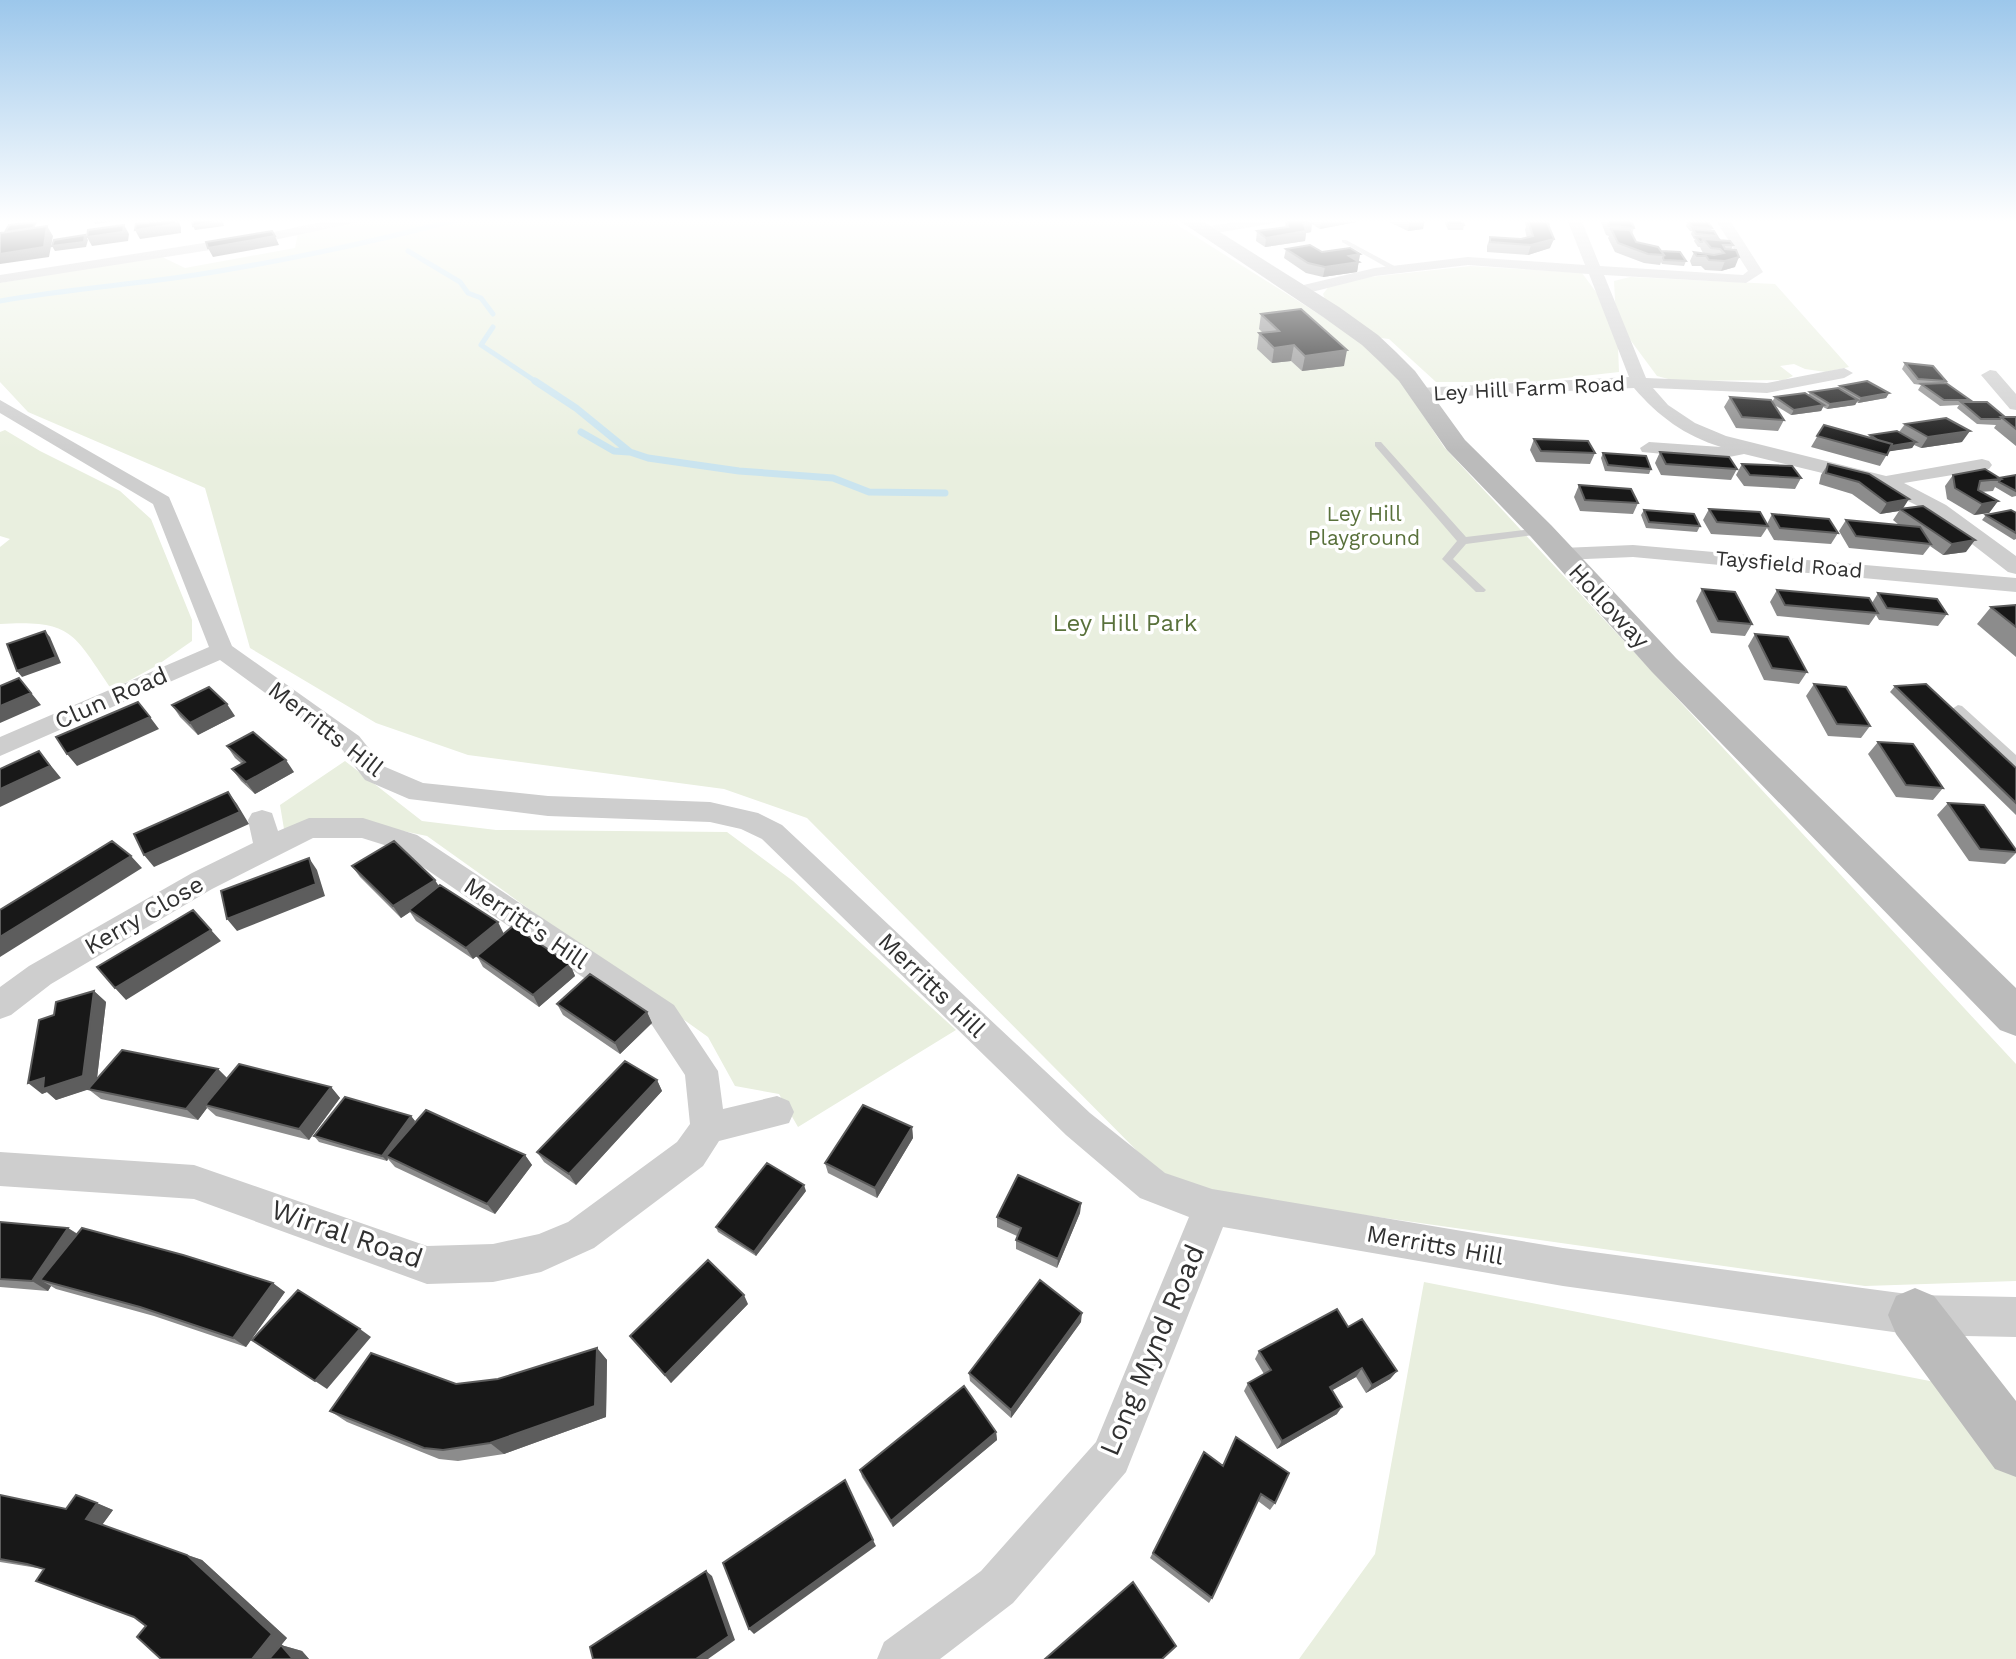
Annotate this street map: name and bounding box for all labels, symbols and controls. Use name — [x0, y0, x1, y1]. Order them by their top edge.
street label: Ley Hill Farm Road — [1432, 370, 1626, 406]
park label: Ley Hill Playground — [1308, 501, 1420, 550]
street label: Taysfield Road — [1714, 545, 1864, 583]
street label: Holloway — [1563, 558, 1656, 655]
park label: Ley Hill Park — [1053, 609, 1198, 637]
street label: Clun Road — [50, 661, 172, 735]
street label: Merritts Hill — [263, 675, 390, 783]
street label: Kerry Close — [79, 870, 209, 960]
street label: Merritt's Hill — [459, 871, 594, 975]
street label: Merritts Hill — [873, 927, 992, 1044]
street label: Wirral Road — [267, 1193, 427, 1275]
street label: Merritts Hill — [1365, 1219, 1506, 1271]
street label: Long Mynd Road — [1093, 1240, 1211, 1460]

